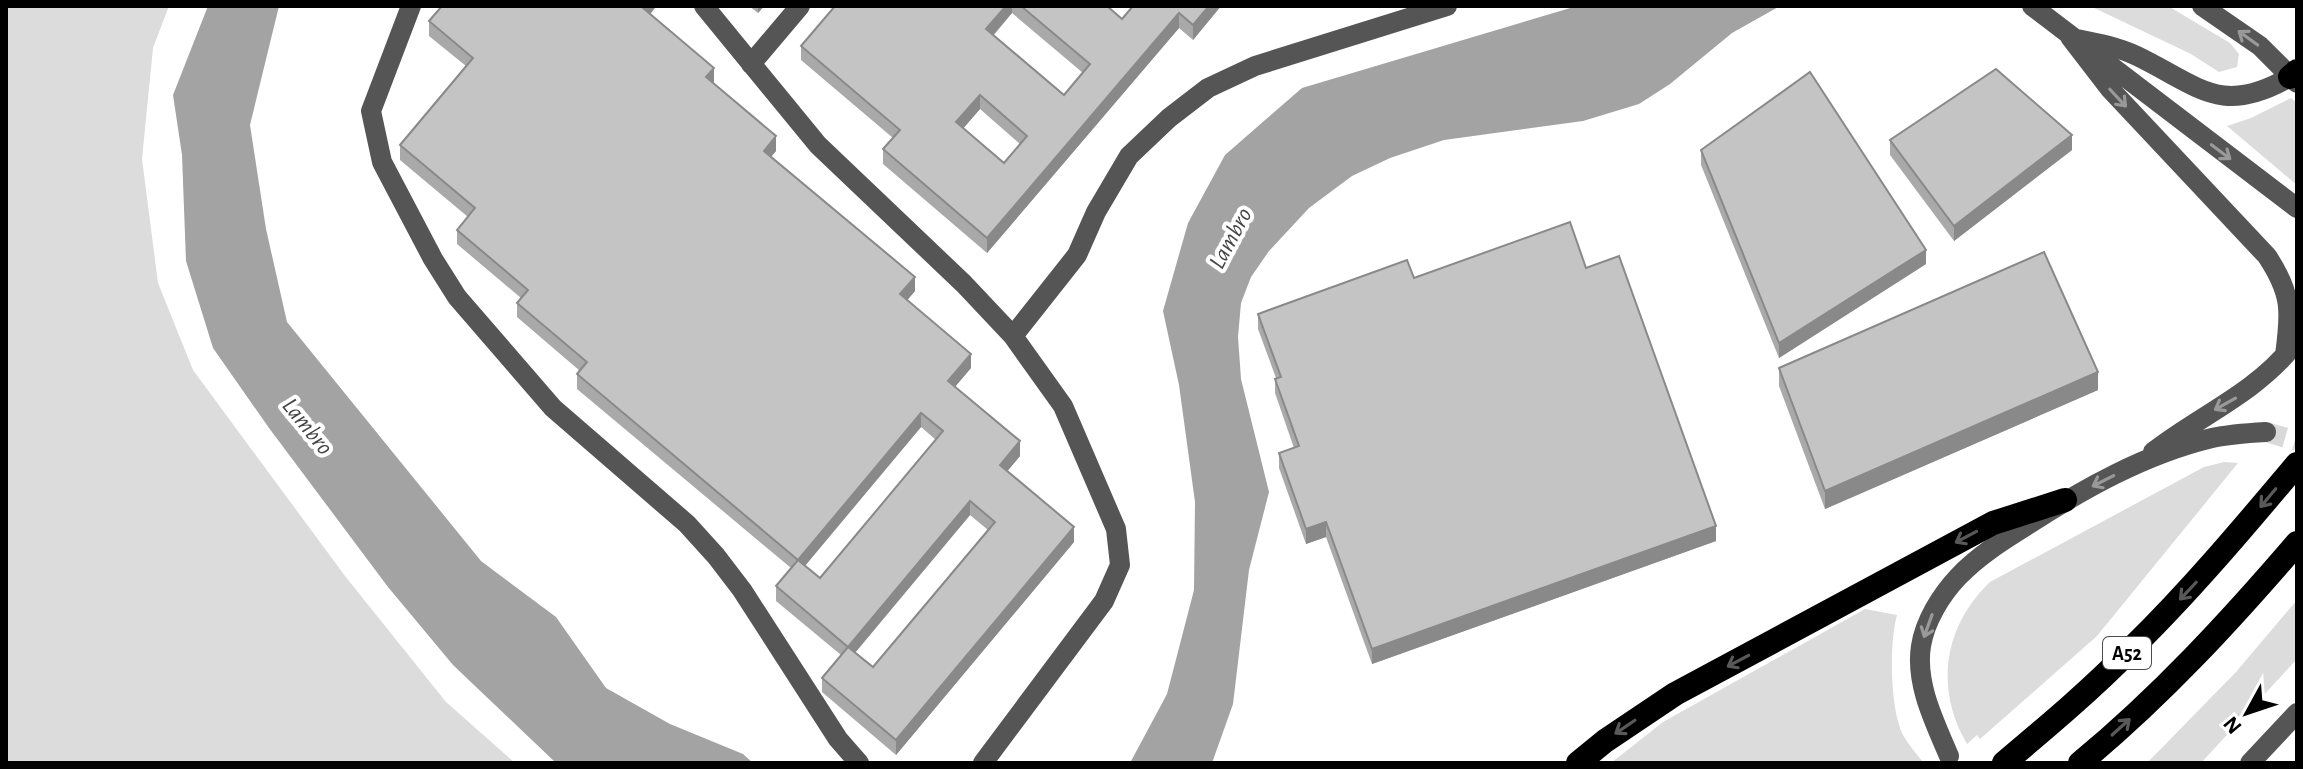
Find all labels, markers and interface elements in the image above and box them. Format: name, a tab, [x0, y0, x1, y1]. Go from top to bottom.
one-way arrow	[2238, 30, 2260, 46]
one-way arrow	[2109, 88, 2128, 108]
one-way arrow	[2210, 143, 2231, 160]
water label: Lambro	[1205, 204, 1257, 273]
water label: Lambro	[277, 394, 337, 460]
one-way arrow	[2214, 396, 2237, 412]
one-way arrow	[2091, 474, 2115, 490]
one-way arrow	[2259, 488, 2277, 508]
one-way arrow	[1955, 530, 1979, 545]
one-way arrow	[2179, 580, 2197, 600]
one-way arrow	[1920, 613, 1934, 638]
road number: A52	[2103, 637, 2151, 669]
one-way arrow	[1726, 653, 1750, 669]
north arrow	[2207, 673, 2287, 753]
text: N	[2219, 712, 2246, 738]
one-way arrow	[1615, 719, 1637, 736]
one-way arrow	[2110, 719, 2130, 737]

